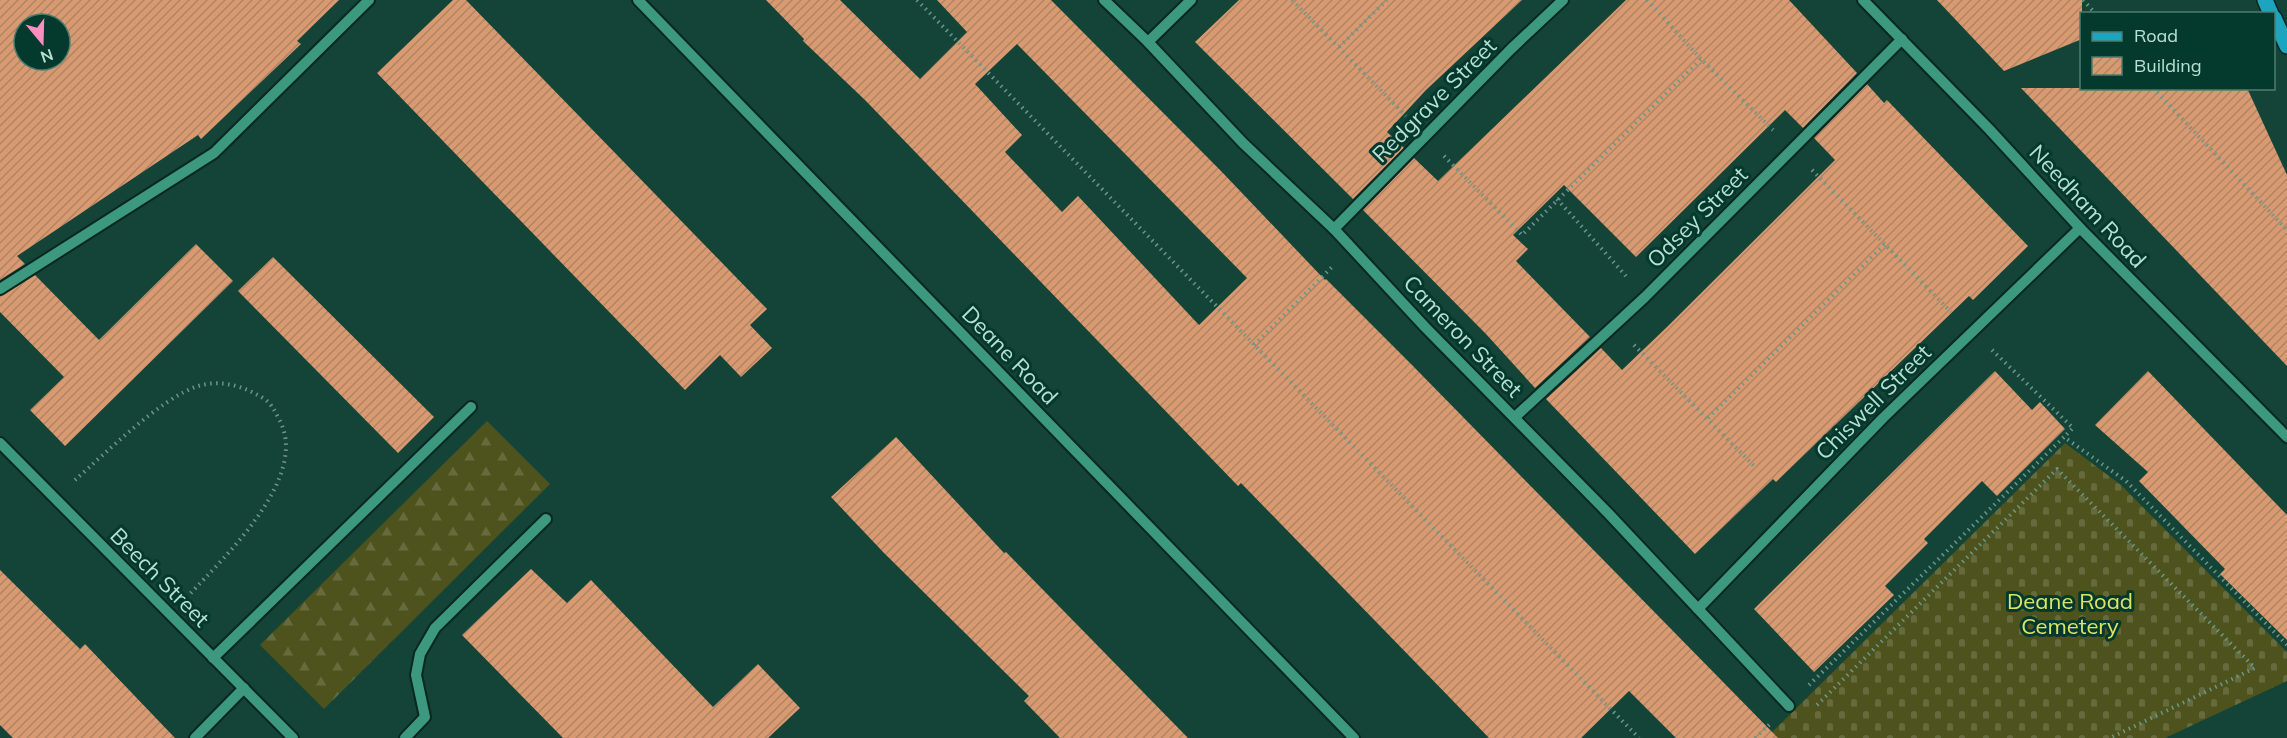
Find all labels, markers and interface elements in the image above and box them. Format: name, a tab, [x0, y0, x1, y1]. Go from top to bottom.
north arrow	[12, 12, 72, 72]
legend	[2080, 12, 2275, 90]
text: Road	[2134, 24, 2178, 47]
street label: Redgrave Street	[1366, 32, 1502, 168]
text: N	[38, 45, 56, 68]
text: Building	[2134, 54, 2202, 77]
street label: Needham Road	[2024, 138, 2152, 274]
street label: Odsey Street	[1641, 161, 1753, 273]
street label: Cameron Street	[1398, 269, 1529, 403]
street label: Deane Road	[956, 300, 1064, 410]
street label: Chiswell Street	[1809, 338, 1937, 466]
street label: Beech Street	[104, 521, 216, 633]
park label: Deane Road Cemetery	[2007, 587, 2133, 640]

